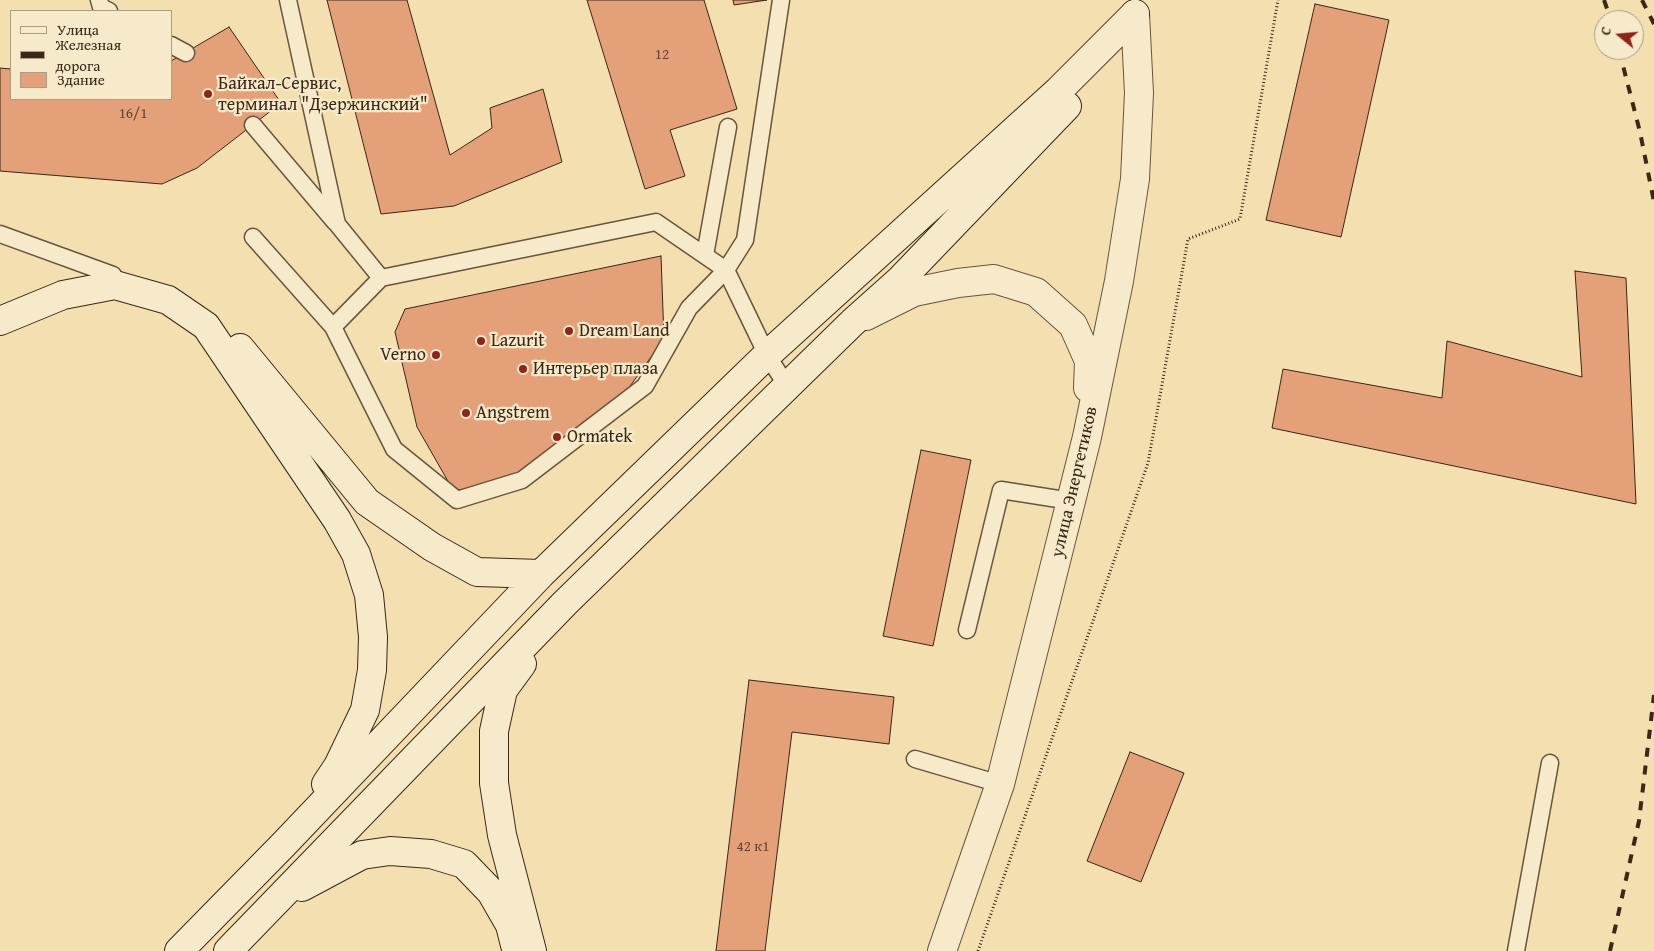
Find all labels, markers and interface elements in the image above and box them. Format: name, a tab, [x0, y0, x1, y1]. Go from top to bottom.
legend	[10, 10, 172, 100]
north arrow	[1594, 10, 1644, 60]
text: Улица	[57, 19, 99, 40]
text: С	[1595, 24, 1616, 38]
text: Железная дорога	[55, 34, 121, 76]
house number: 12	[655, 46, 669, 64]
text: Здание	[57, 69, 105, 90]
place label: Байкал-Сервис, терминал "Дзержинский"	[218, 73, 428, 116]
marker: Байкал-Сервис, терминал "Дзержинский"	[202, 88, 214, 100]
house number: 16/1	[119, 105, 147, 123]
place label: Dream Land	[579, 320, 670, 342]
marker: Dream Land	[563, 325, 575, 337]
place label: Lazurit	[491, 330, 545, 352]
marker: Lazurit	[475, 335, 487, 347]
place label: Verno	[380, 344, 426, 366]
marker: Verno	[430, 349, 442, 361]
place label: Интерьер плаза	[533, 358, 658, 380]
marker: Интерьер плаза	[517, 363, 529, 375]
place label: Angstrem	[476, 402, 550, 424]
street label: улица Энергетиков	[1047, 404, 1103, 560]
marker: Angstrem	[460, 407, 472, 419]
place label: Ormatek	[567, 426, 633, 448]
marker: Ormatek	[551, 431, 563, 443]
house number: 42 к1	[737, 838, 769, 856]

